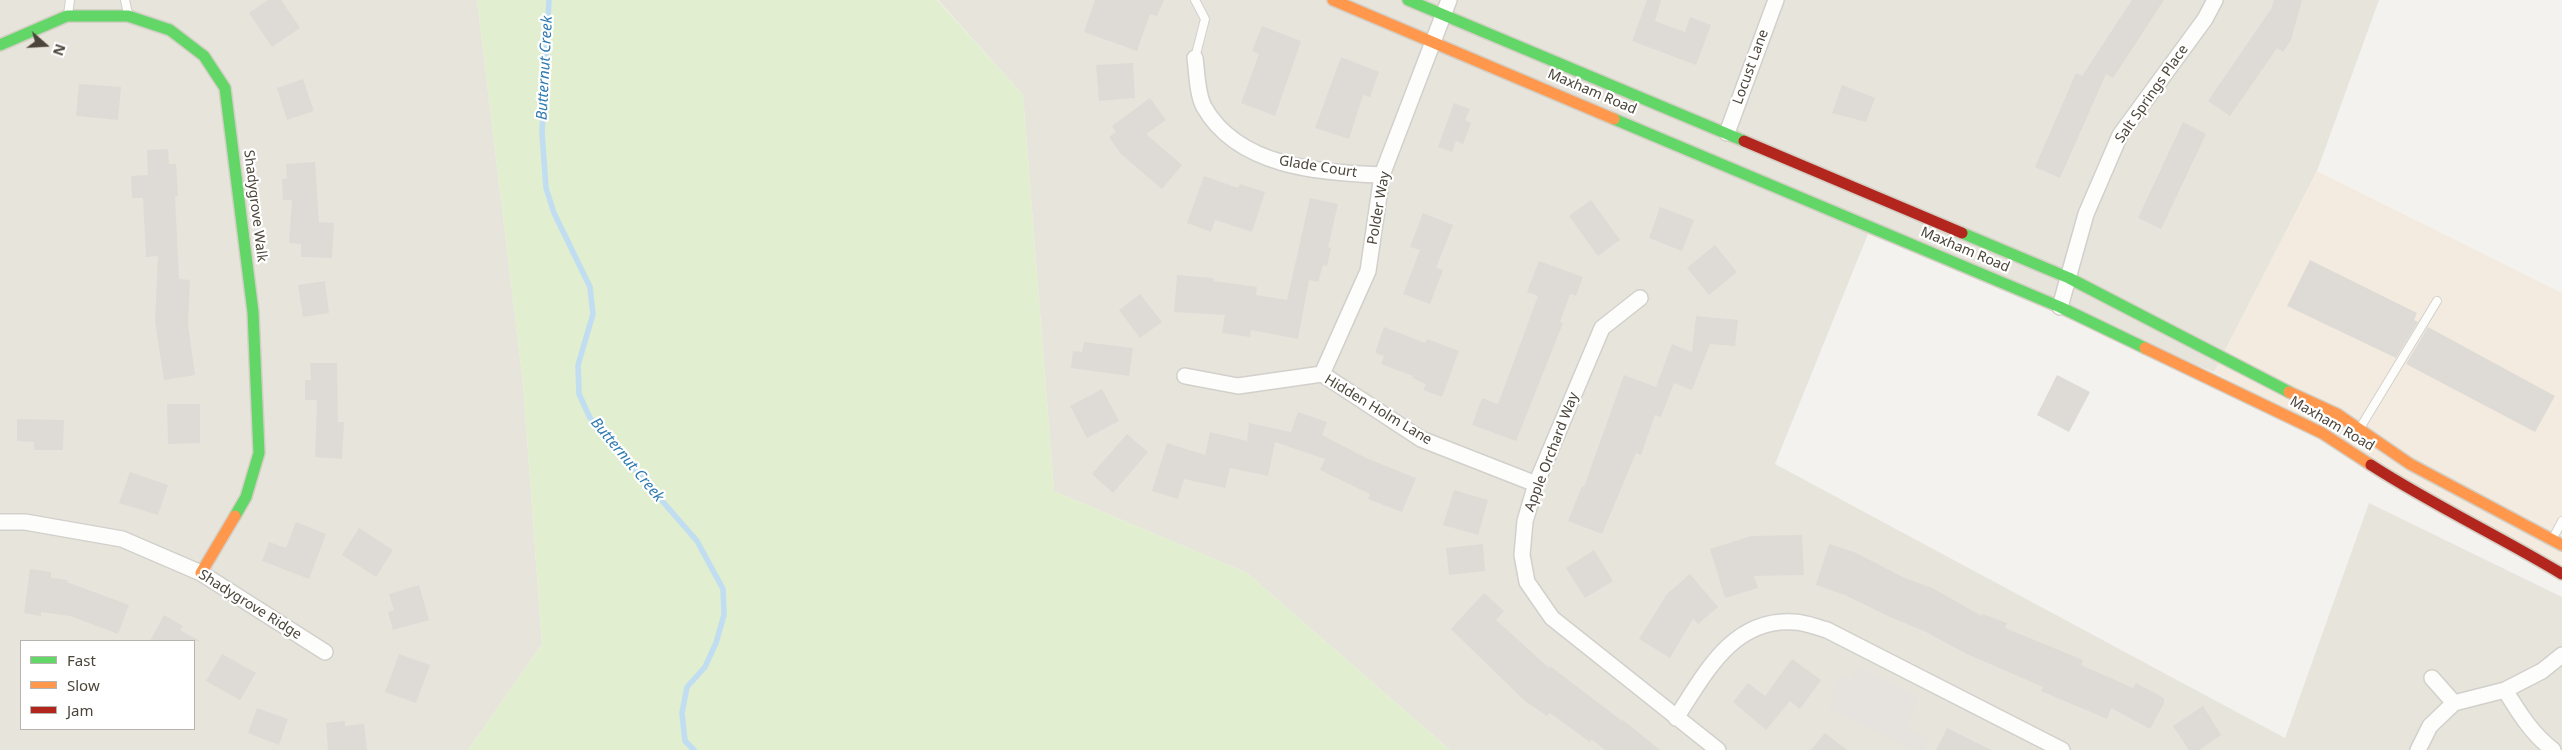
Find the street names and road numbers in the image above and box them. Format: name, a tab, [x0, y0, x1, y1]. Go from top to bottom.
street label: Locust Lane	[1730, 27, 1772, 107]
street label: Salt Springs Place	[2112, 42, 2192, 146]
street label: Maxham Road	[1545, 66, 1639, 118]
street label: Shadygrove Walk	[240, 149, 270, 263]
street label: Glade Court	[1278, 153, 1358, 181]
street label: Polder Way	[1364, 170, 1394, 246]
street label: Maxham Road	[1918, 224, 2012, 276]
street label: Hidden Holm Lane	[1321, 371, 1435, 449]
street label: Apple Orchard Way	[1521, 390, 1583, 514]
street label: Maxham Road	[2287, 393, 2377, 455]
street label: Shadygrove Ridge	[195, 567, 305, 643]

